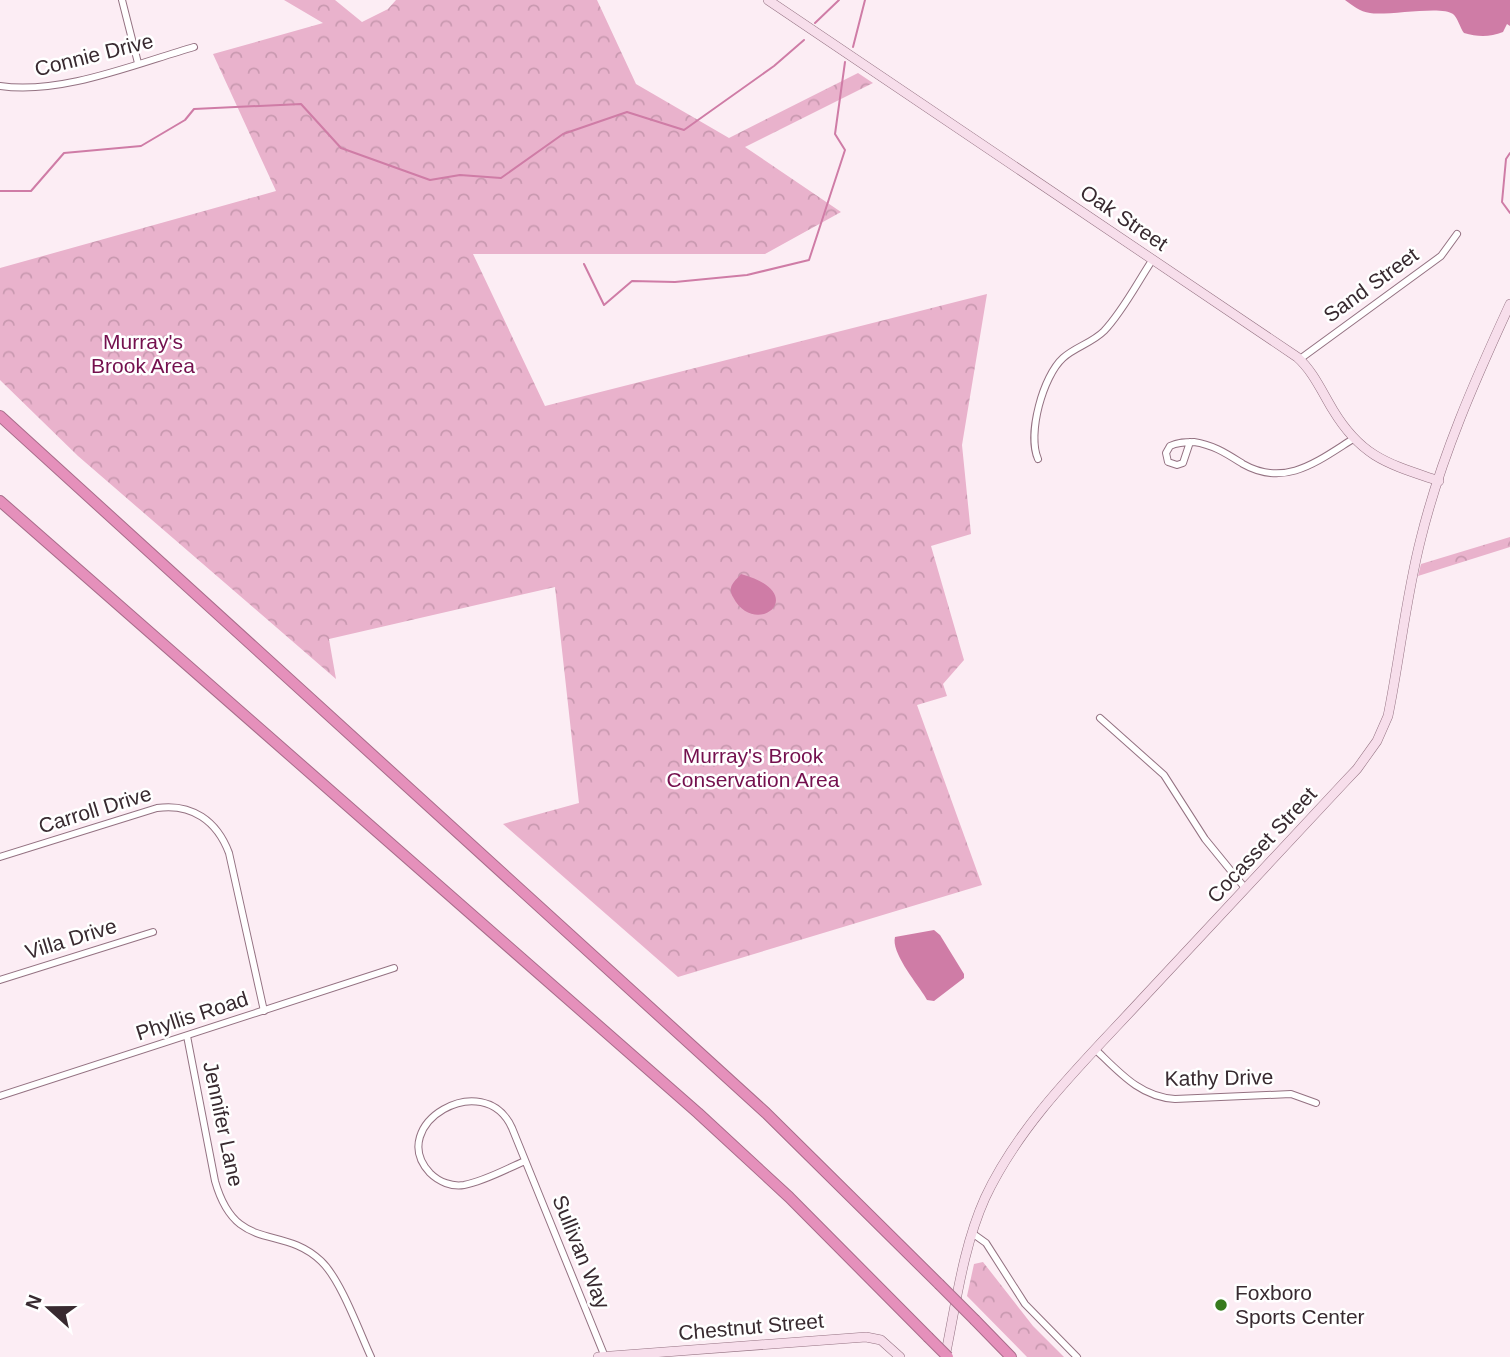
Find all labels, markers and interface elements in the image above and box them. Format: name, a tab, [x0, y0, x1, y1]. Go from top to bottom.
street label: Connie Drive	[32, 29, 156, 80]
street label: Oak Street	[1076, 180, 1172, 255]
street label: Sand Street	[1319, 243, 1422, 326]
park label: Murray's Brook Area	[91, 330, 195, 377]
park label: Murray's Brook Conservation Area	[667, 744, 840, 791]
street label: Carroll Drive	[36, 781, 154, 838]
street label: Cocasset Street	[1202, 782, 1321, 907]
street label: Villa Drive	[22, 914, 119, 963]
street label: Phyllis Road	[133, 987, 251, 1044]
street label: Jennifer Lane	[199, 1059, 248, 1189]
street label: Kathy Drive	[1165, 1065, 1273, 1090]
street label: Sullivan Way	[548, 1192, 615, 1312]
north arrow	[14, 1273, 84, 1343]
place label: Foxboro Sports Center	[1235, 1281, 1365, 1328]
text: N	[21, 1292, 46, 1312]
marker: Foxboro Sports Center	[1213, 1297, 1229, 1313]
street label: Chestnut Street	[677, 1309, 825, 1344]

